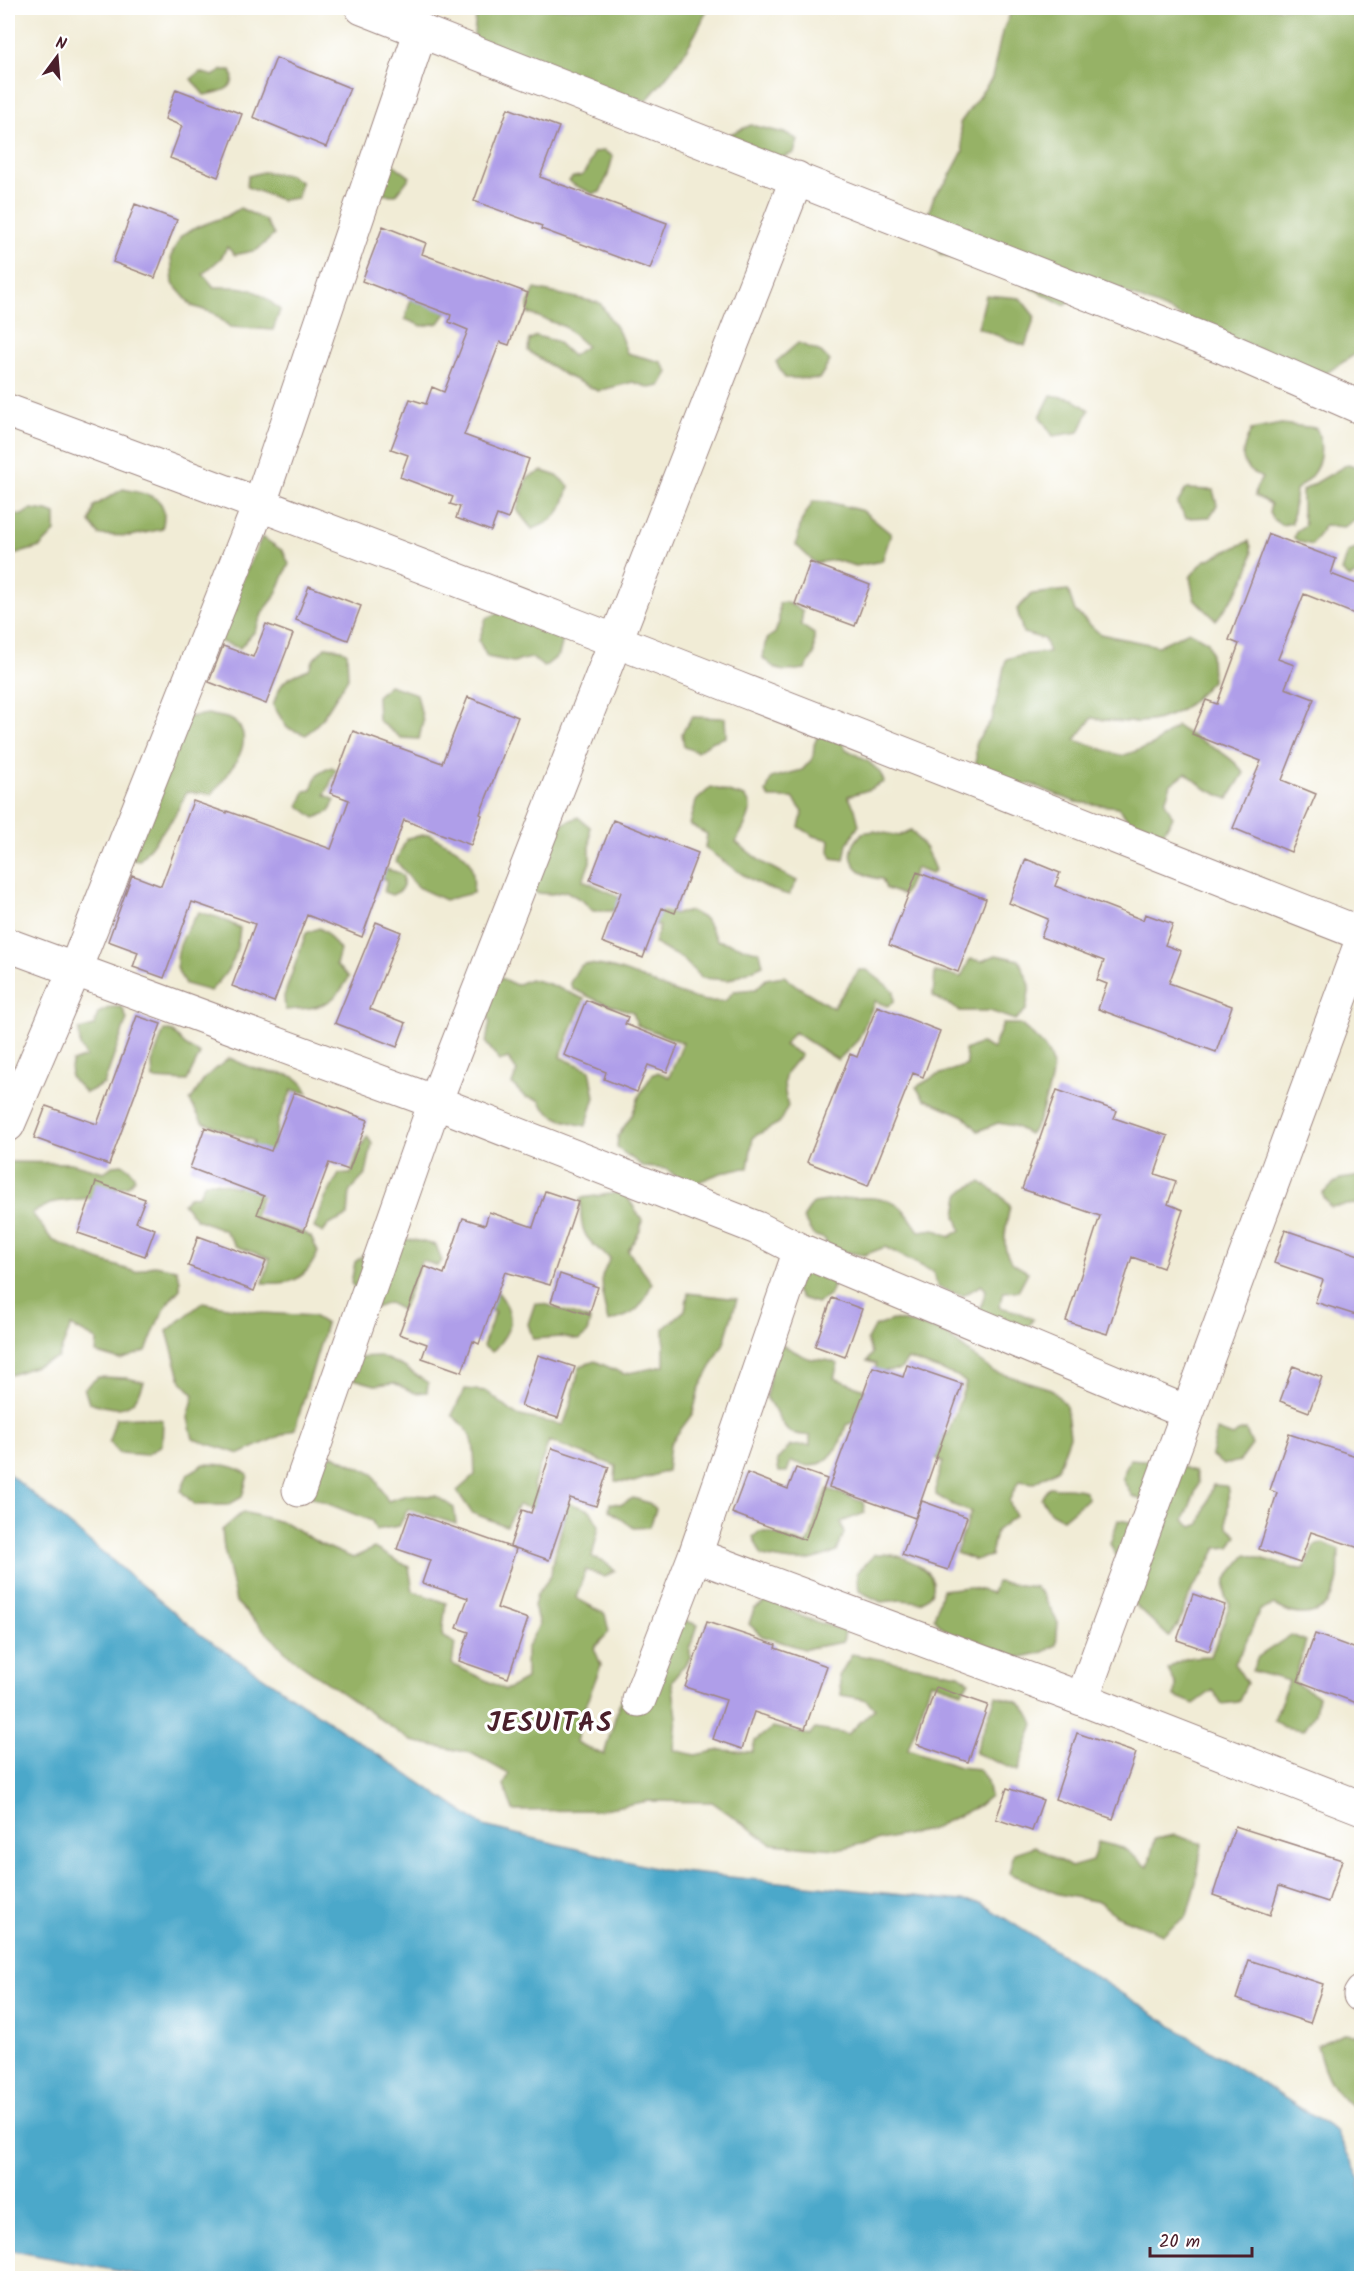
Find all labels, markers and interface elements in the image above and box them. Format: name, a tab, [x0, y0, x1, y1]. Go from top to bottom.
north arrow	[27, 27, 87, 87]
text: N	[52, 31, 69, 57]
district label: JESUITAS	[487, 1702, 613, 1745]
scale bar	[1150, 2220, 1252, 2258]
text: 20 m	[1159, 2228, 1200, 2257]

